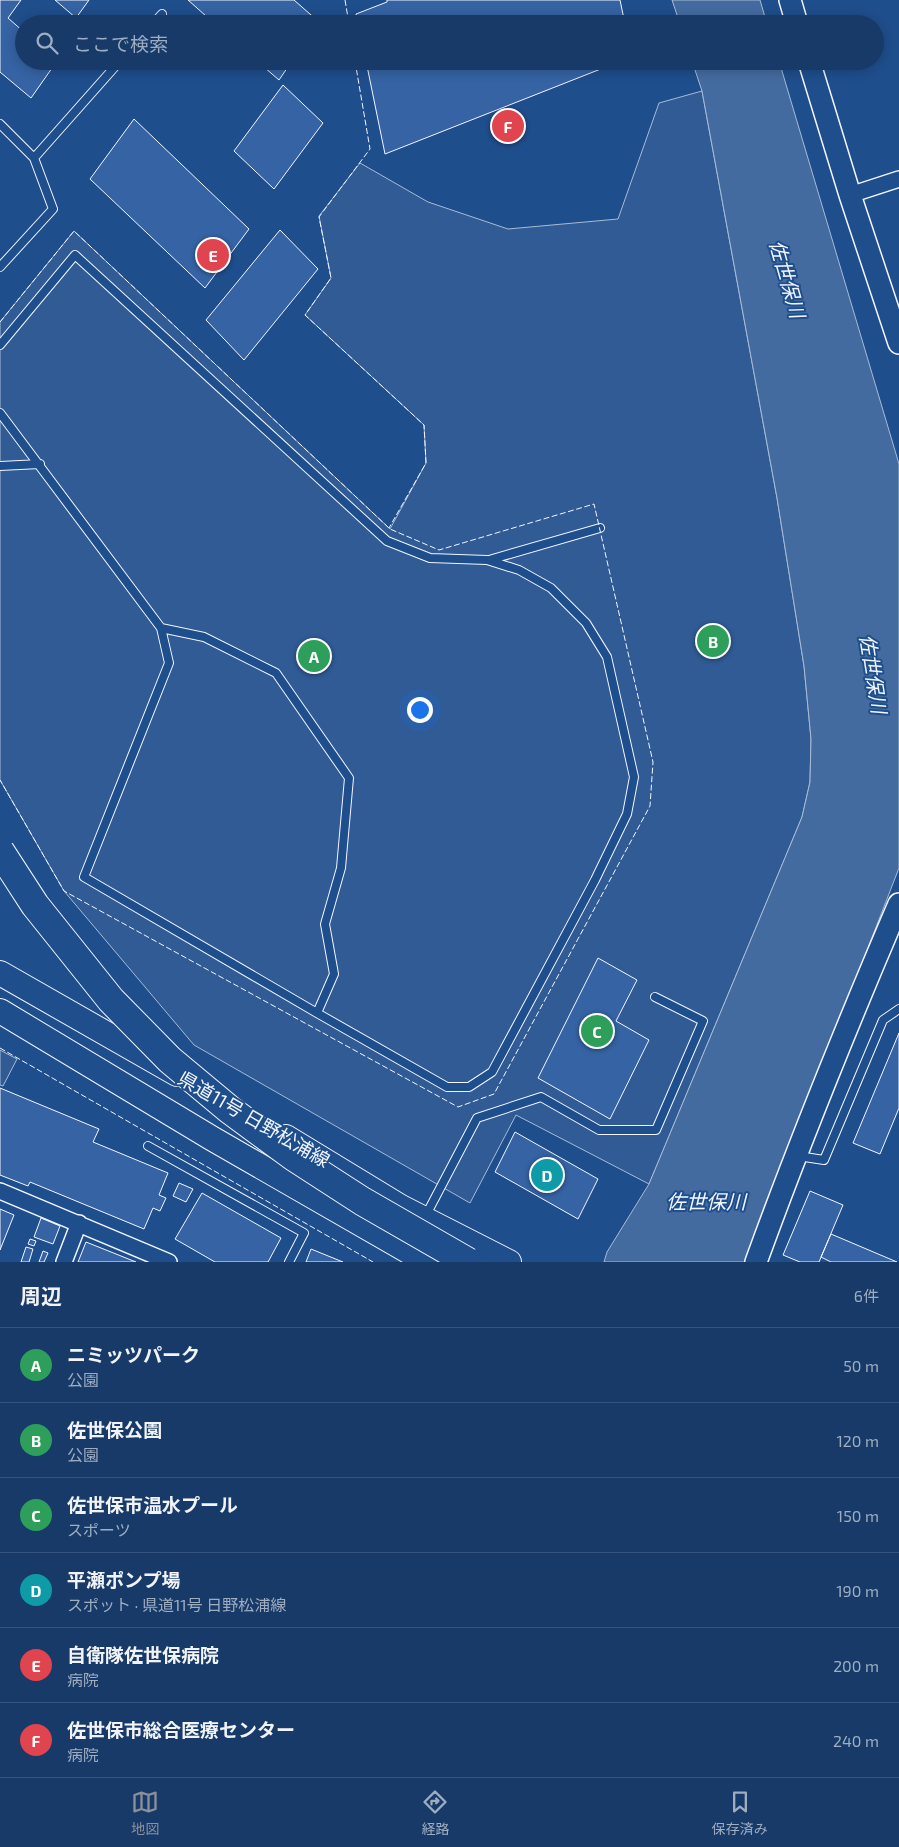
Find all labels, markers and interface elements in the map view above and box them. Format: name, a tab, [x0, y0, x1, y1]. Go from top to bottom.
search box	[15, 15, 884, 70]
icon: search	[33, 29, 61, 57]
text: ここで検索	[73, 32, 168, 55]
pin: F	[492, 107, 524, 145]
pin: E	[197, 236, 229, 274]
water label: 佐世保川	[765, 237, 811, 322]
pin: B	[697, 622, 729, 660]
water label: 佐世保川	[856, 632, 892, 717]
pin: A	[298, 637, 330, 675]
your location	[407, 697, 433, 723]
pin: C	[581, 1012, 613, 1050]
street label: 県道11号 日野松浦線	[174, 1066, 334, 1171]
pin: D	[531, 1156, 563, 1194]
water label: 佐世保川	[666, 1189, 748, 1213]
text: 周辺	[20, 1283, 62, 1308]
text: 6件	[854, 1286, 879, 1305]
text: ニミッツパーク	[67, 1343, 200, 1366]
text: A	[31, 1356, 41, 1375]
text: 50 m	[843, 1356, 879, 1375]
text: 公園	[67, 1370, 99, 1389]
text: 佐世保公園	[67, 1418, 162, 1441]
text: B	[31, 1431, 41, 1450]
text: 120 m	[836, 1431, 879, 1450]
text: 公園	[67, 1445, 99, 1464]
text: 佐世保市温水プール	[67, 1493, 238, 1516]
text: C	[31, 1506, 41, 1525]
text: 150 m	[837, 1506, 879, 1525]
text: スポーツ	[67, 1520, 131, 1539]
text: 平瀬ポンプ場	[67, 1568, 180, 1591]
text: D	[31, 1581, 41, 1600]
text: 190 m	[836, 1581, 879, 1600]
text: スポット · 県道11号 日野松浦線	[67, 1595, 286, 1614]
text: 自衛隊佐世保病院	[67, 1643, 219, 1666]
text: E	[31, 1656, 41, 1675]
text: 200 m	[833, 1656, 879, 1675]
text: 病院	[67, 1670, 99, 1689]
text: 佐世保市総合医療センター	[67, 1718, 295, 1741]
text: F	[32, 1731, 40, 1750]
text: 240 m	[833, 1731, 879, 1750]
text: 病院	[67, 1745, 99, 1764]
tab: 地図	[131, 1788, 159, 1838]
tab: 経路	[421, 1788, 449, 1838]
tab: 保存済み	[712, 1788, 768, 1838]

